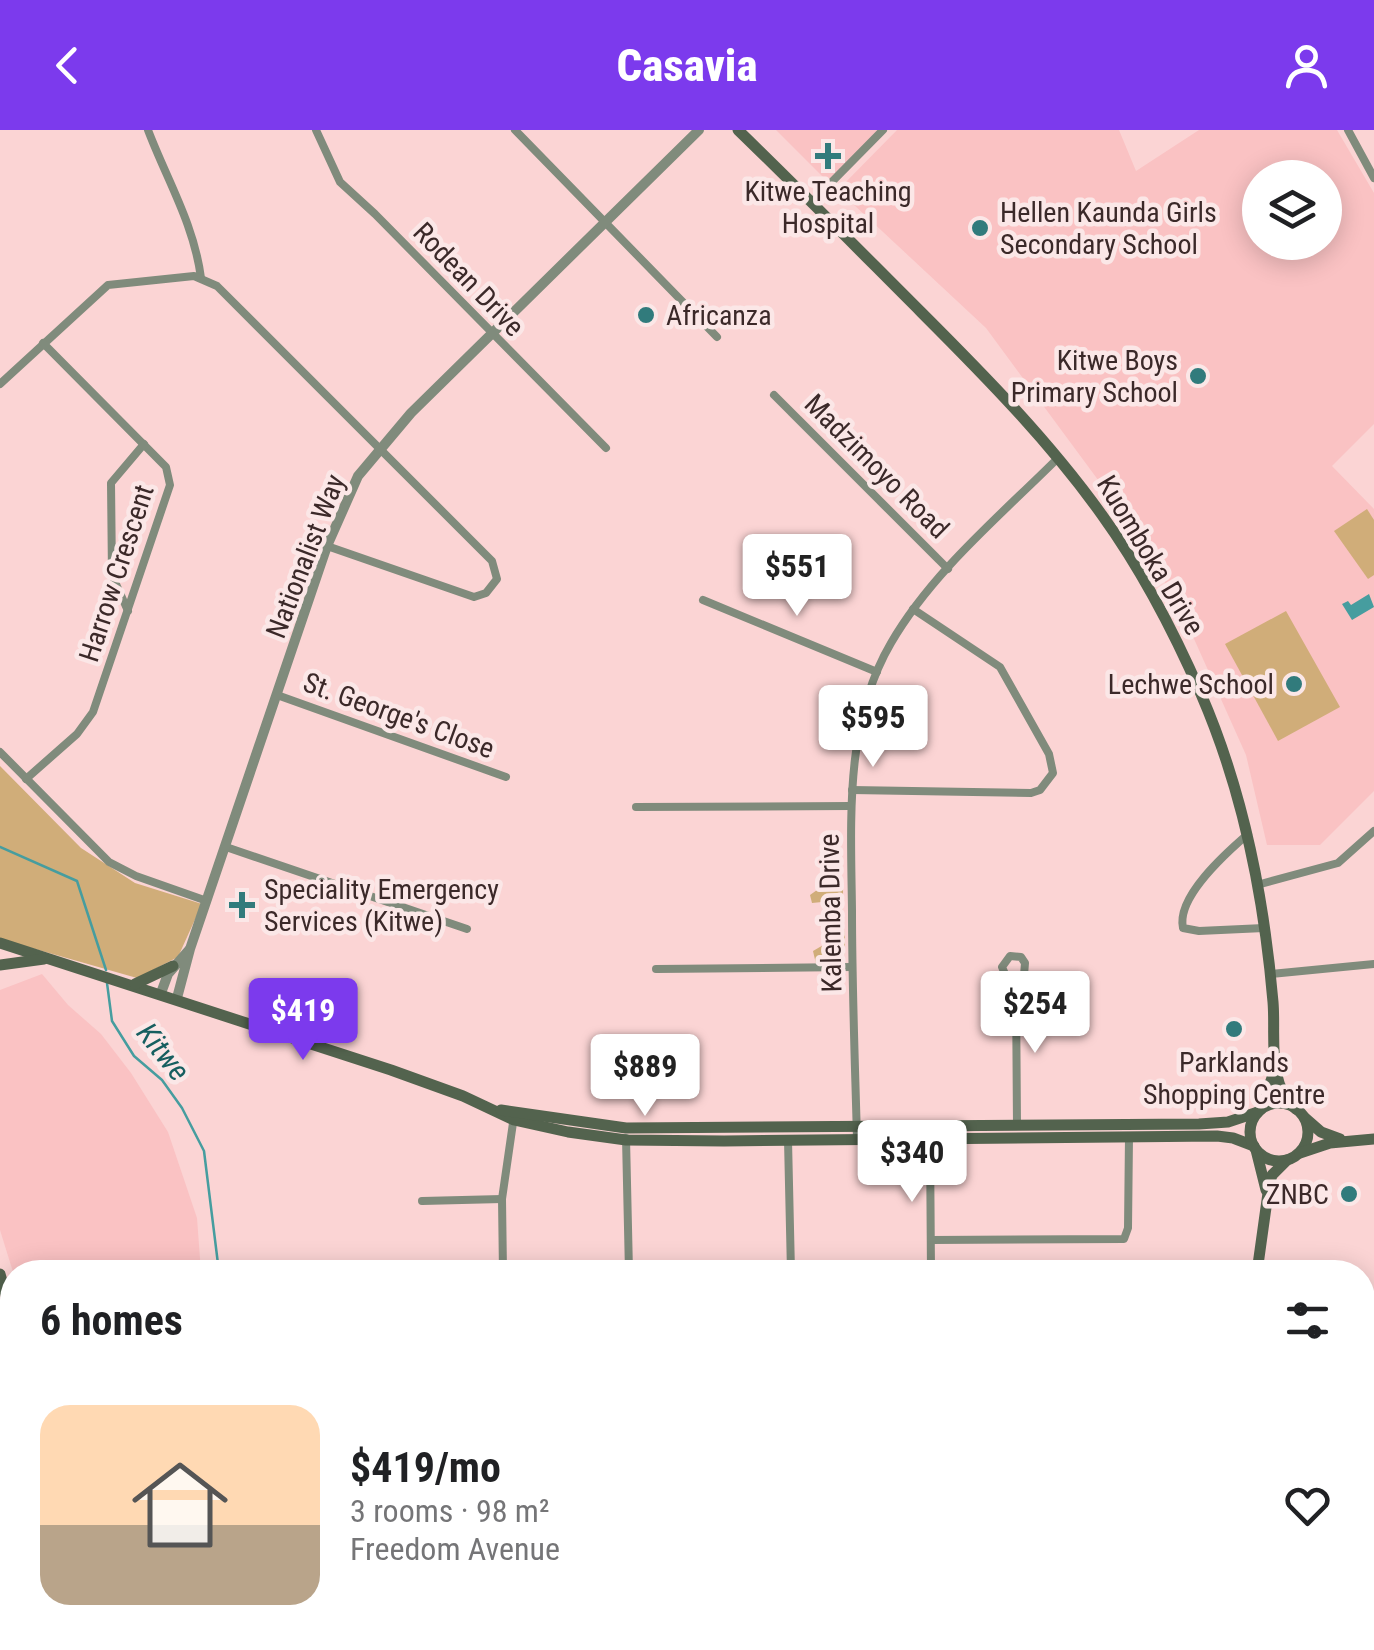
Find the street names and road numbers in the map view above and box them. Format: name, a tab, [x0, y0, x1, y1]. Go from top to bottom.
street label: Rodean Drive	[406, 216, 531, 343]
street label: Madzimoyo Road	[798, 387, 956, 545]
street label: Nationalist Way	[259, 469, 352, 643]
street label: Kuomboka Drive	[1090, 470, 1211, 641]
street label: Harrow Crescent	[72, 480, 161, 666]
street label: St. George's Close	[299, 666, 499, 765]
street label: Kalemba Drive	[813, 833, 848, 993]

